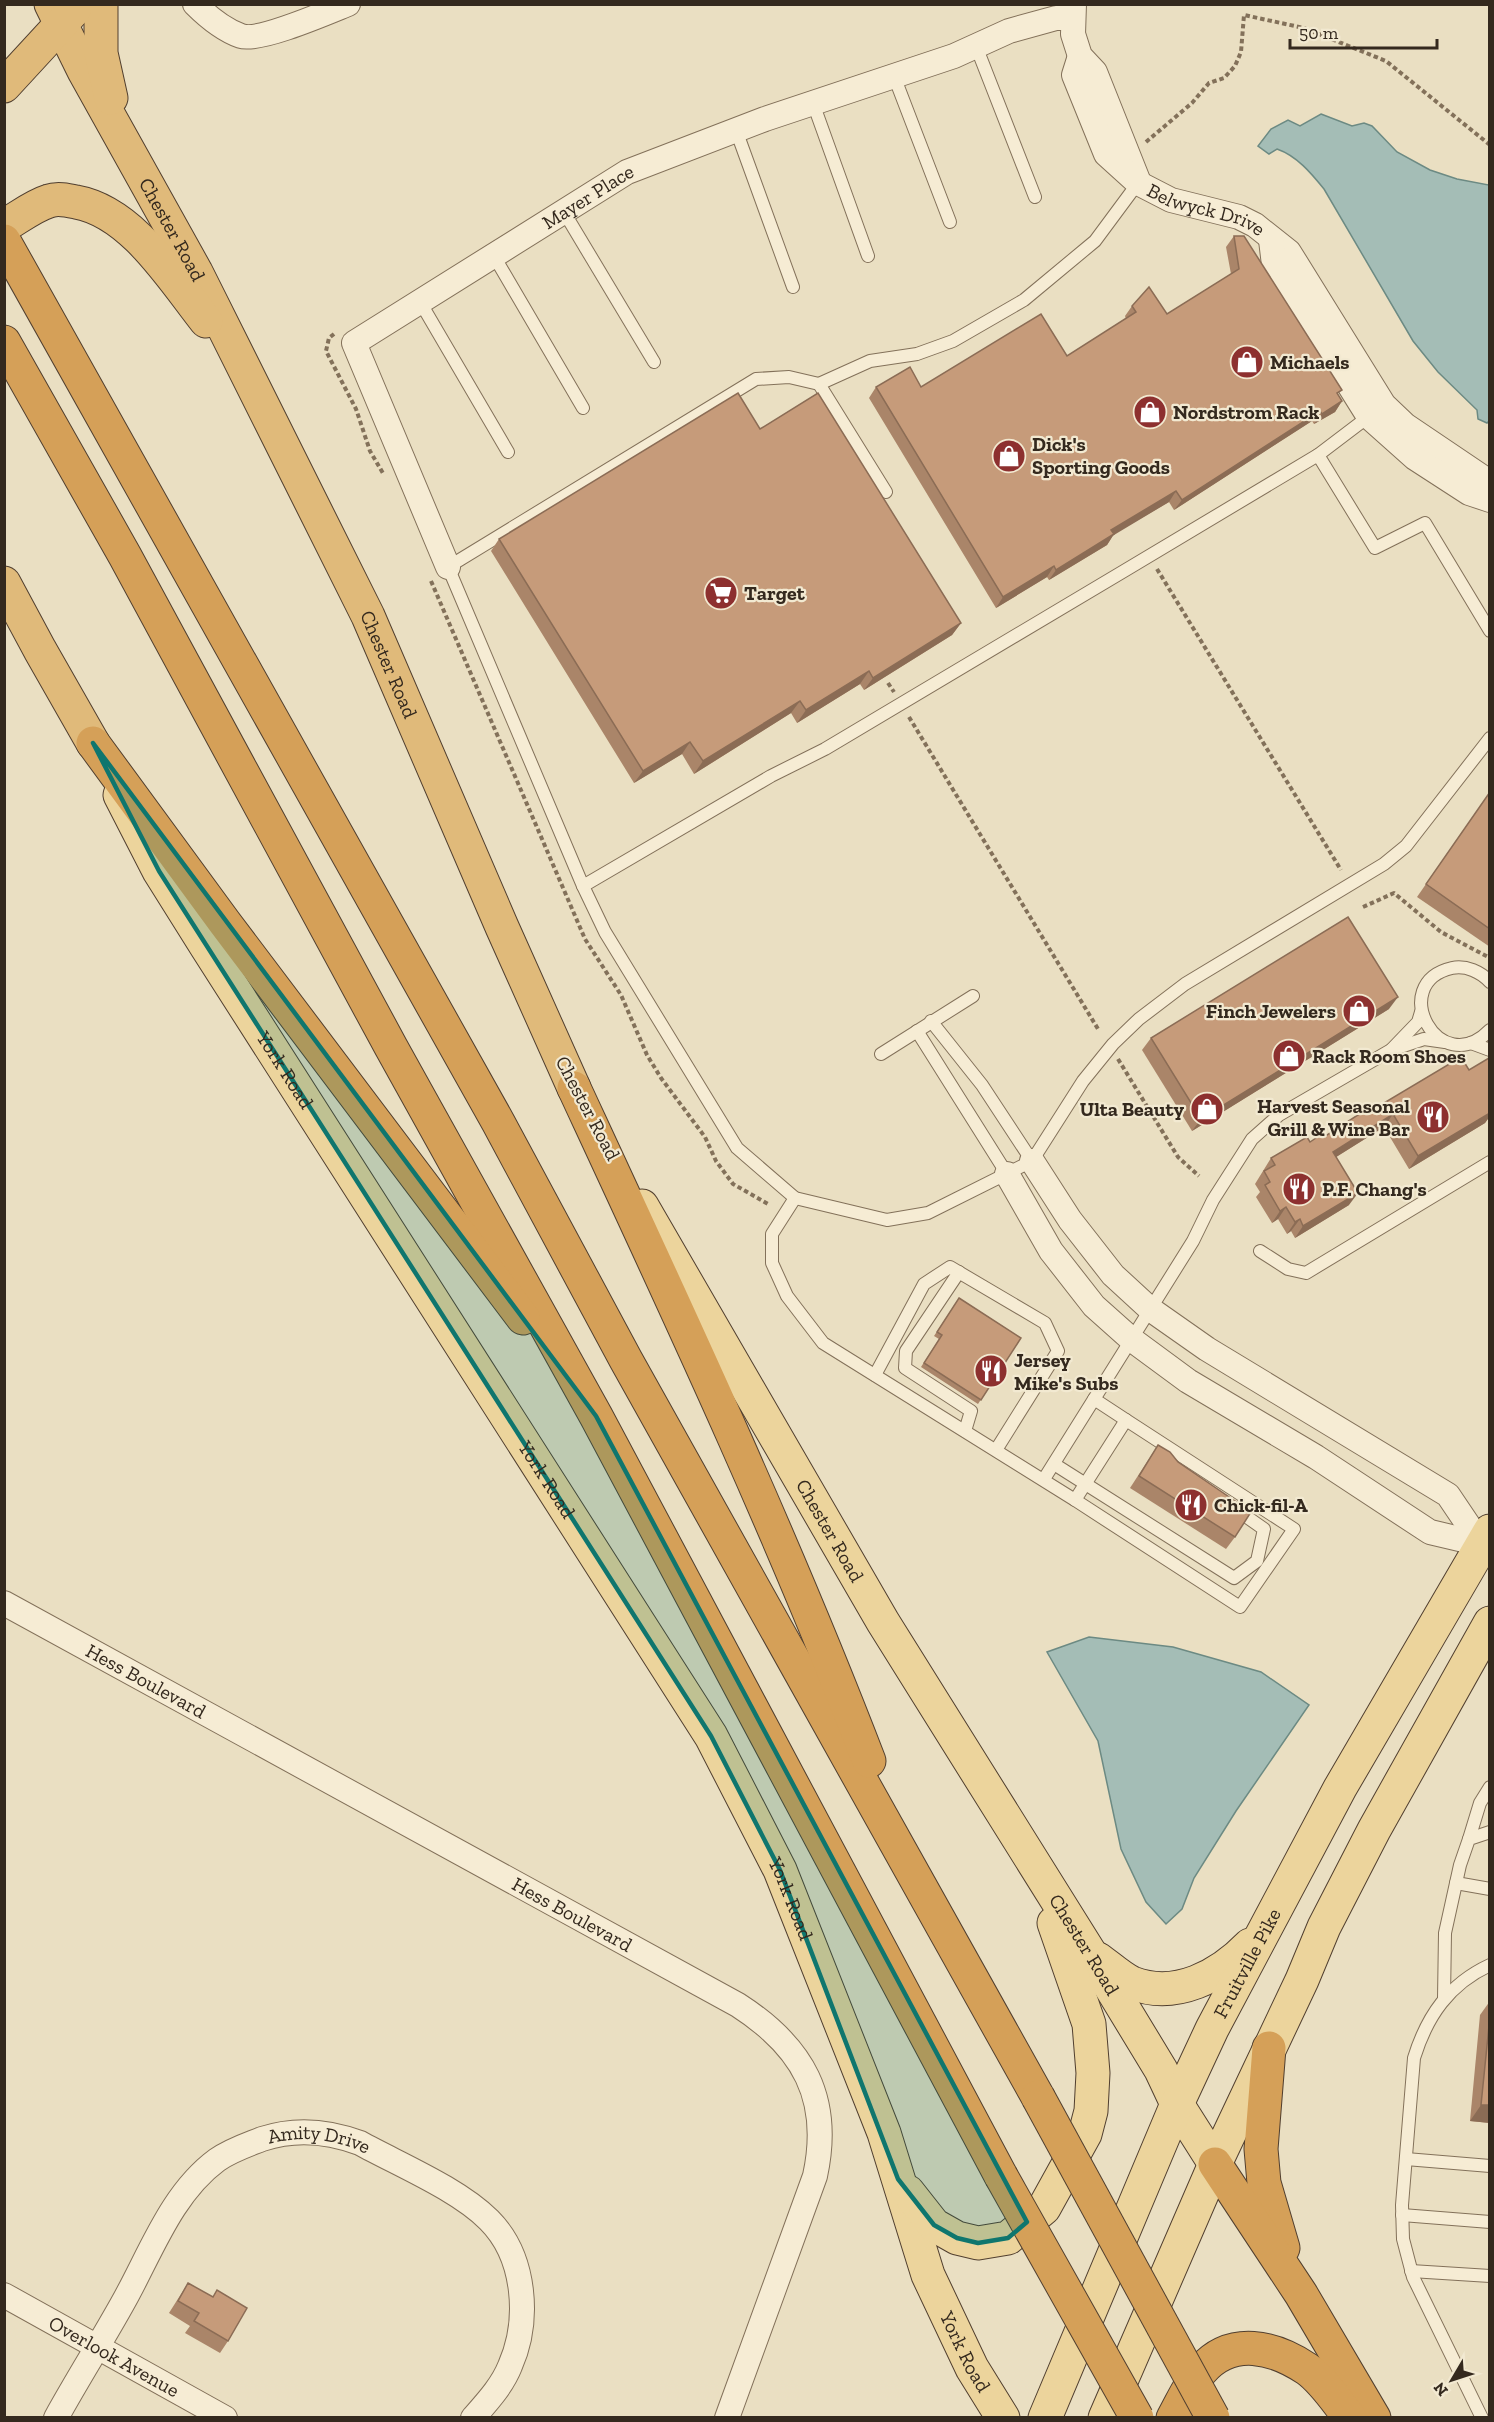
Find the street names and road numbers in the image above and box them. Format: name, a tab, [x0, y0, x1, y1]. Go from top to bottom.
street label: Mayer Place	[538, 159, 637, 234]
street label: Chester Road	[134, 173, 211, 285]
street label: Belwyck Drive	[1143, 178, 1270, 241]
street label: Chester Road	[355, 607, 423, 722]
street label: York Road	[251, 1026, 319, 1113]
street label: Chester Road	[550, 1052, 626, 1164]
street label: York Road	[513, 1435, 581, 1523]
street label: Chester Road	[791, 1475, 869, 1586]
street label: Hess Boulevard	[82, 1638, 210, 1723]
street label: York Road	[763, 1852, 819, 1944]
street label: Hess Boulevard	[508, 1872, 637, 1957]
street label: Chester Road	[1044, 1889, 1125, 2000]
street label: Fruitville Pike	[1208, 1904, 1286, 2022]
street label: Amity Drive	[265, 2120, 375, 2159]
street label: York Road	[935, 2307, 996, 2396]
street label: Overlook Avenue	[45, 2310, 184, 2402]

